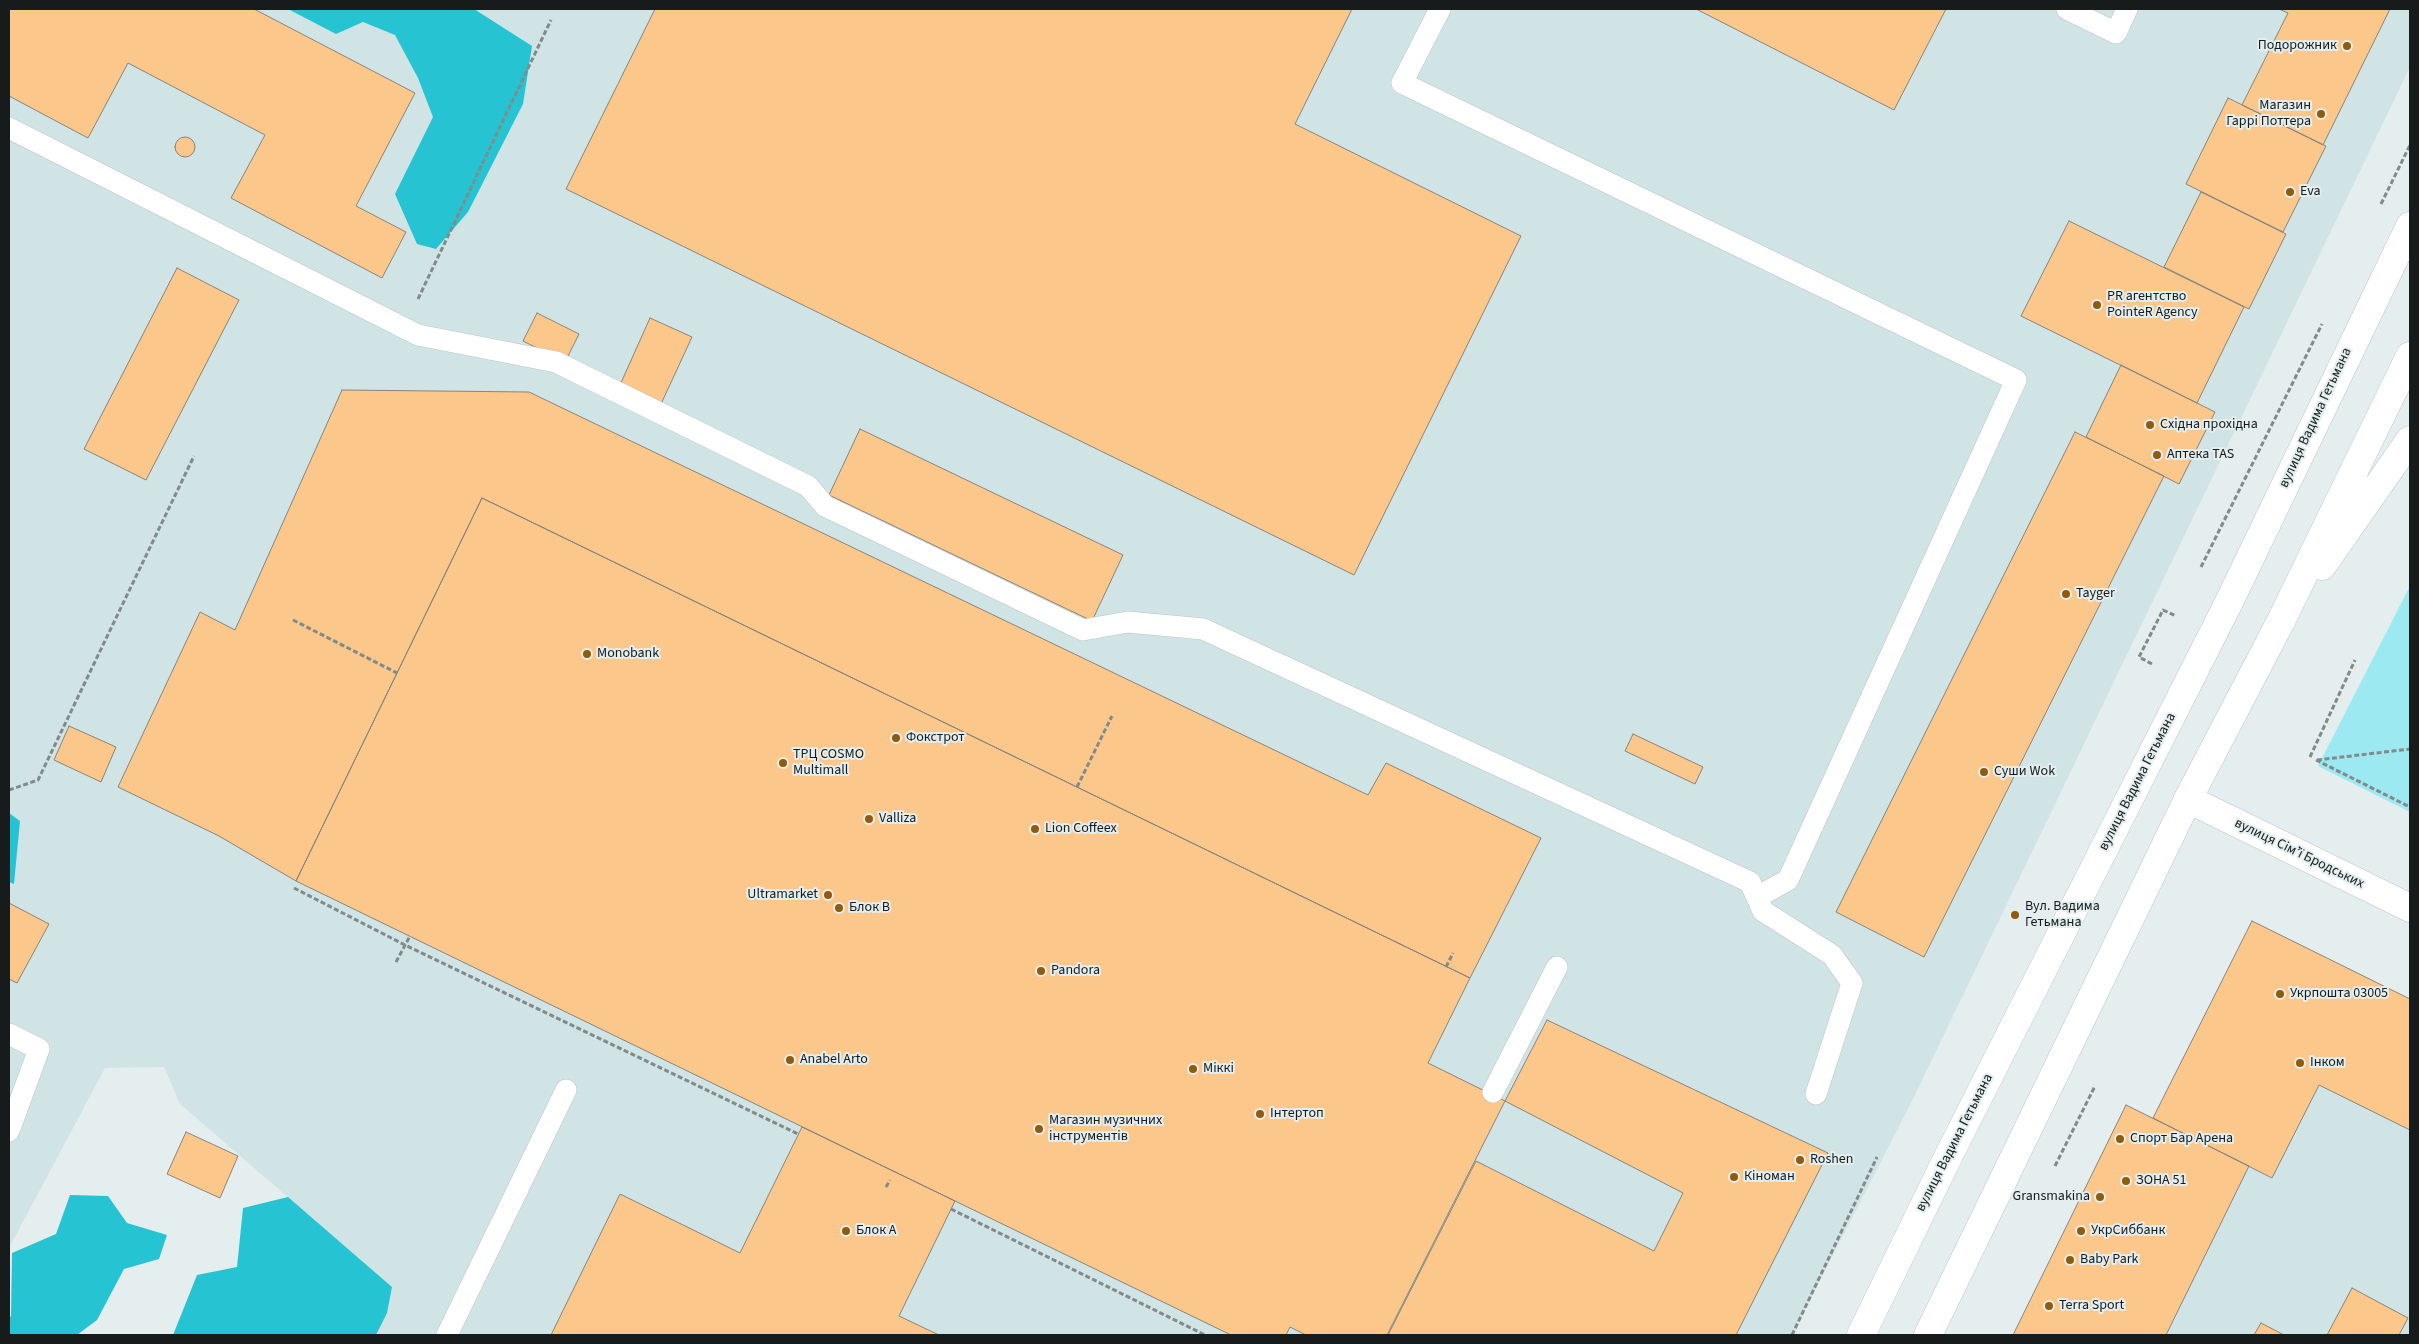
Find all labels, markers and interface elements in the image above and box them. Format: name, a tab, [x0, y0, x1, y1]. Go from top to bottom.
place label: Подорожник	[2258, 38, 2337, 54]
marker: Подорожник	[2341, 40, 2353, 52]
place label: Магазин Гаррі Поттера	[2226, 98, 2311, 130]
marker: Магазин Гаррі Поттера	[2315, 108, 2327, 120]
place label: Eva	[2300, 184, 2321, 200]
marker: Eva	[2284, 186, 2296, 198]
place label: PR агентство PointeR Agency	[2107, 289, 2198, 322]
marker: PR агентство PointeR Agency	[2091, 299, 2103, 311]
street label: вулиця Вадима Гетьмана	[2276, 345, 2356, 491]
place label: Східна прохідна	[2160, 417, 2258, 433]
marker: Східна прохідна	[2144, 419, 2156, 431]
place label: Аптека TAS	[2167, 447, 2234, 463]
marker: Аптека TAS	[2151, 449, 2163, 461]
place label: Tayger	[2076, 586, 2115, 602]
marker: Tayger	[2060, 588, 2072, 600]
place label: Monobank	[597, 646, 659, 662]
marker: Monobank	[581, 648, 593, 660]
street label: вулиця Вадима Гетьмана	[2096, 710, 2180, 854]
place label: Фокстрот	[906, 730, 965, 746]
marker: Фокстрот	[890, 732, 902, 744]
place label: ТРЦ COSMO Multimall	[793, 747, 864, 780]
marker: ТРЦ COSMO Multimall	[777, 757, 789, 769]
place label: Суши Wok	[1994, 764, 2055, 780]
marker: Суши Wok	[1978, 766, 1990, 778]
place label: Valliza	[879, 811, 916, 827]
marker: Valliza	[863, 813, 875, 825]
street label: вулиця Сімʼї Бродських	[2231, 815, 2367, 893]
place label: Lion Coffeex	[1045, 821, 1117, 837]
marker: Lion Coffeex	[1029, 823, 1041, 835]
place label: Ultramarket	[747, 887, 818, 903]
marker: Ultramarket	[822, 889, 834, 901]
place label: Вул. Вадима Гетьмана	[2025, 899, 2100, 932]
place label: Блок B	[849, 900, 890, 916]
marker: Блок B	[833, 902, 845, 914]
marker: Вул. Вадима Гетьмана	[2009, 909, 2021, 921]
place label: Pandora	[1051, 963, 1100, 979]
marker: Pandora	[1035, 965, 1047, 977]
place label: Укрпошта 03005	[2290, 986, 2388, 1002]
marker: Укрпошта 03005	[2274, 988, 2286, 1000]
place label: Anabel Arto	[800, 1052, 868, 1068]
marker: Anabel Arto	[784, 1054, 796, 1066]
place label: Інком	[2310, 1055, 2345, 1071]
marker: Інком	[2294, 1057, 2306, 1069]
place label: Міккі	[1203, 1061, 1234, 1077]
marker: Міккі	[1187, 1063, 1199, 1075]
street label: вулиця Вадима Гетьмана	[1913, 1071, 1997, 1215]
place label: Інтертоп	[1270, 1106, 1324, 1122]
marker: Інтертоп	[1254, 1108, 1266, 1120]
place label: Магазин музичних інструментів	[1049, 1113, 1162, 1146]
marker: Магазин музичних інструментів	[1033, 1123, 1045, 1135]
place label: Спорт Бар Арена	[2130, 1131, 2233, 1147]
marker: Спорт Бар Арена	[2114, 1133, 2126, 1145]
place label: Roshen	[1810, 1152, 1853, 1168]
marker: Roshen	[1794, 1154, 1806, 1166]
place label: Кіноман	[1744, 1169, 1795, 1185]
marker: Кіноман	[1728, 1171, 1740, 1183]
place label: ЗОНА 51	[2136, 1173, 2186, 1189]
marker: ЗОНА 51	[2120, 1175, 2132, 1187]
place label: Gransmakina	[2013, 1189, 2090, 1205]
marker: Gransmakina	[2094, 1191, 2106, 1203]
place label: Блок A	[856, 1223, 896, 1239]
place label: УкрСиббанк	[2091, 1223, 2165, 1239]
marker: Блок A	[840, 1225, 852, 1237]
marker: УкрСиббанк	[2075, 1225, 2087, 1237]
place label: Baby Park	[2080, 1252, 2138, 1268]
marker: Baby Park	[2064, 1254, 2076, 1266]
place label: Terra Sport	[2059, 1298, 2124, 1314]
marker: Terra Sport	[2043, 1300, 2055, 1312]

